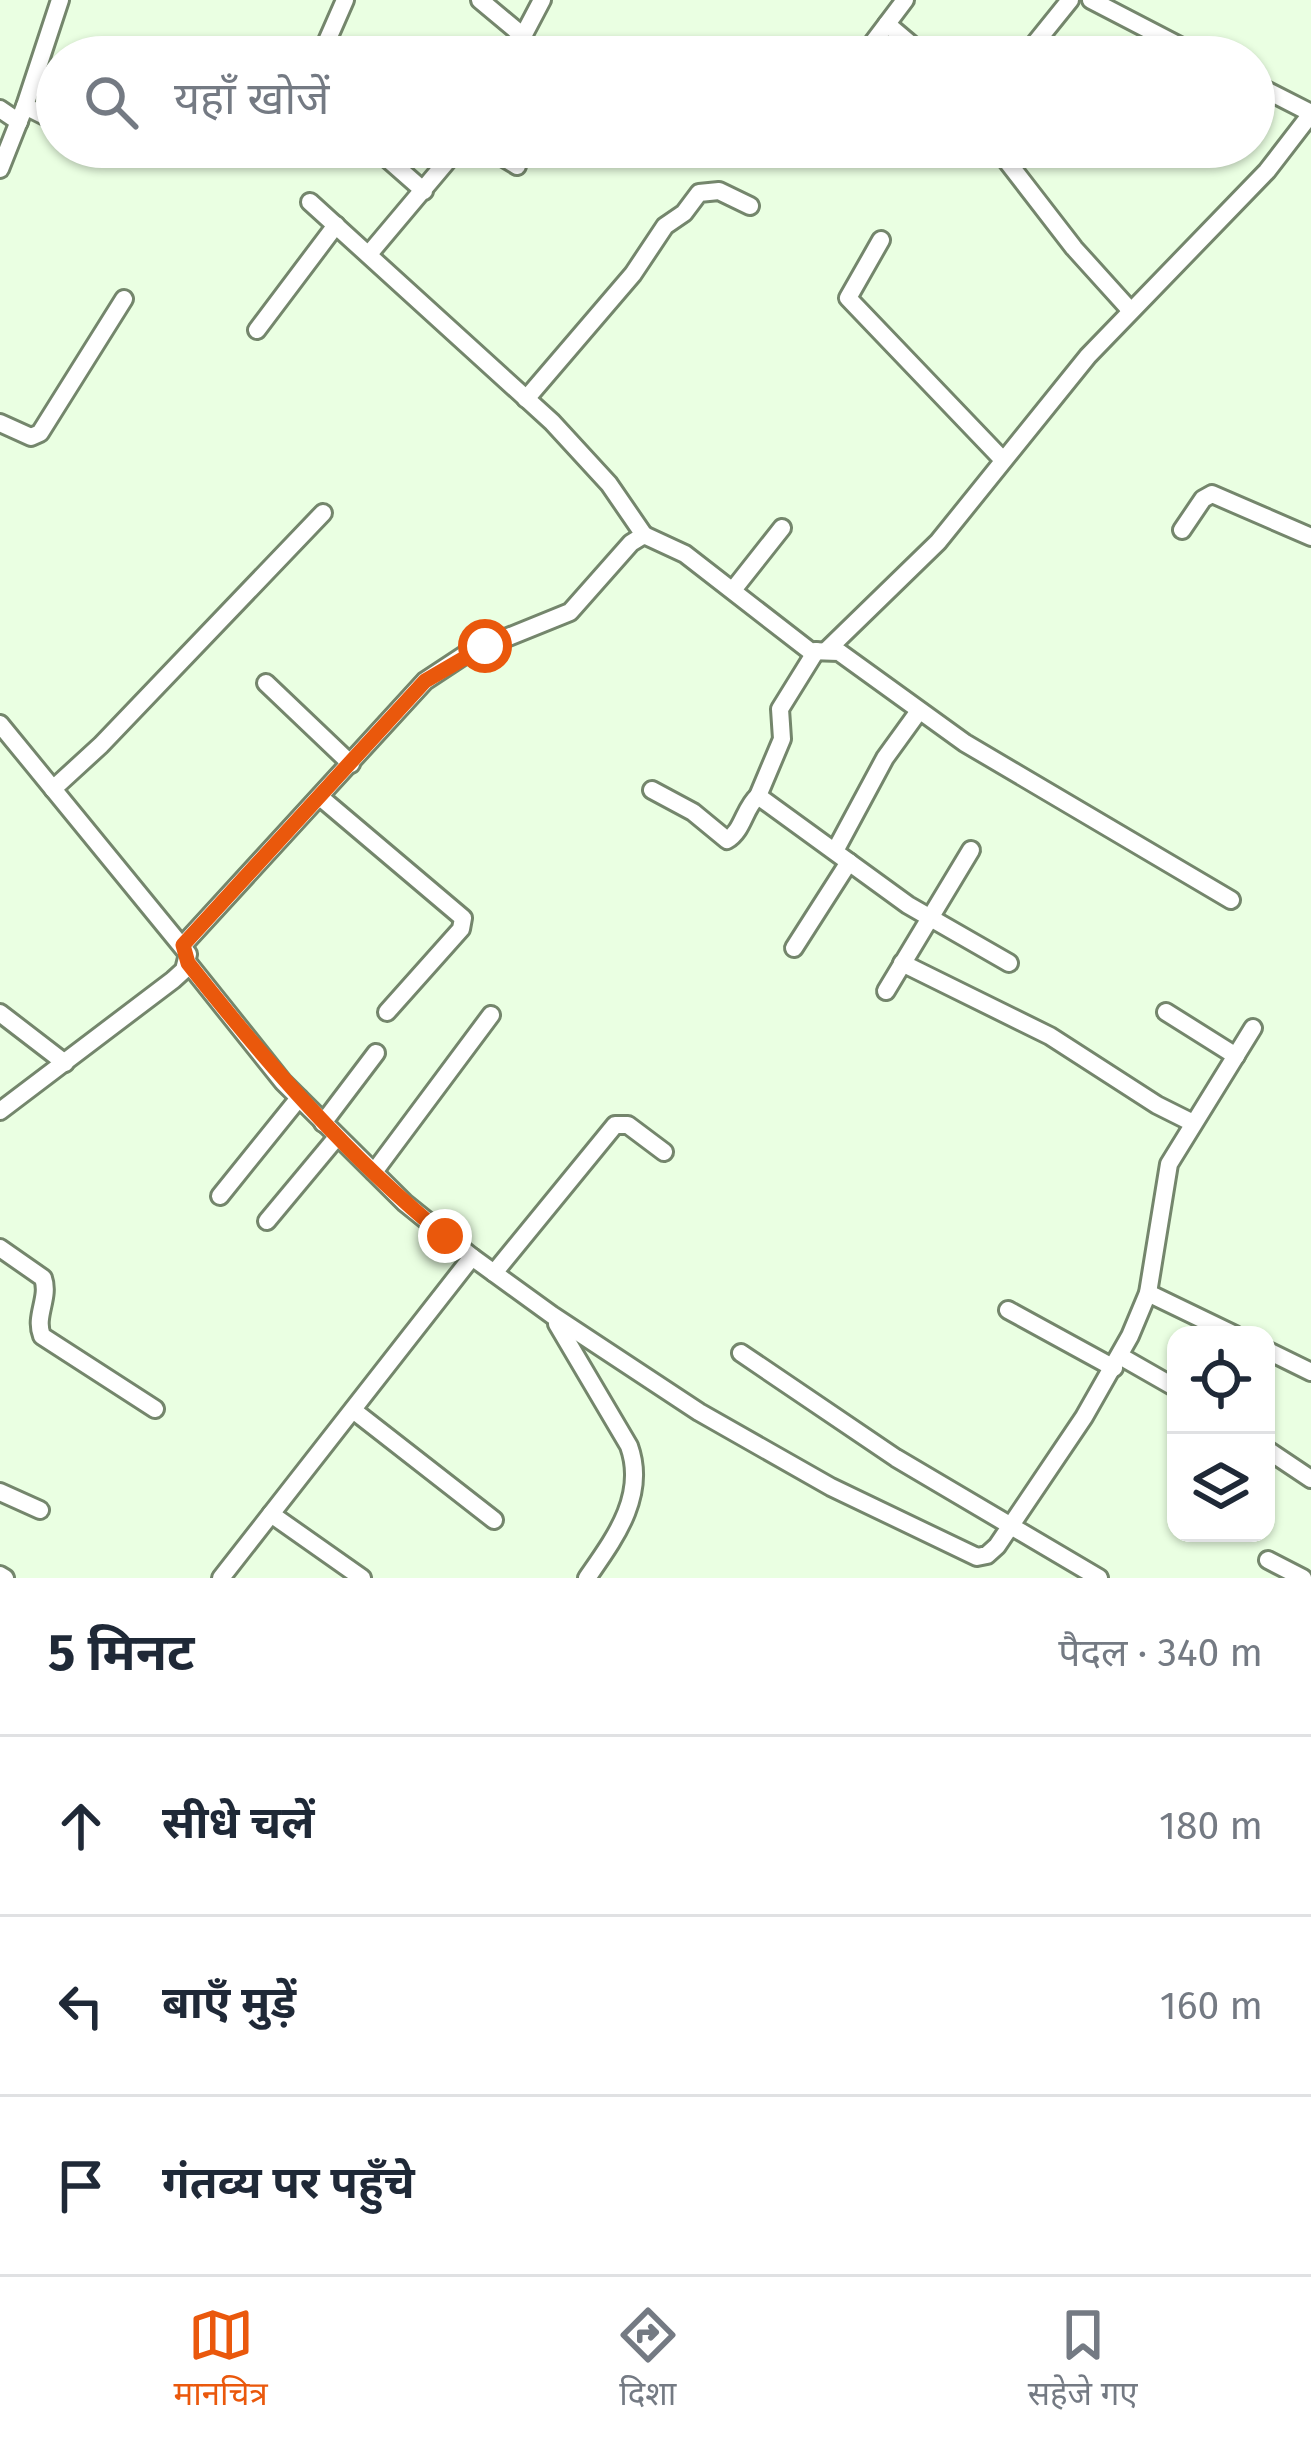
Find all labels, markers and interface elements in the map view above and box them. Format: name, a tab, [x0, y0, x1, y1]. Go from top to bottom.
search box	[36, 36, 1275, 168]
icon: search	[78, 69, 144, 135]
text: यहाँ खोजें	[174, 72, 329, 126]
route start	[458, 619, 512, 673]
route end	[418, 1209, 472, 1263]
map controls	[1167, 1326, 1275, 1542]
button: locate	[1167, 1326, 1275, 1434]
button: layers	[1167, 1434, 1275, 1542]
text: 5 मिनट	[48, 1622, 194, 1684]
text: पैदल · 340 m	[1058, 1630, 1263, 1676]
icon: ahead	[48, 1793, 114, 1859]
text: सीधे चलें	[162, 1796, 315, 1850]
text: 180 m	[1159, 1803, 1263, 1849]
icon: left	[48, 1973, 114, 2039]
text: बाएँ मुड़ें	[162, 1976, 296, 2030]
text: 160 m	[1160, 1983, 1263, 2029]
icon: arrive	[48, 2153, 114, 2219]
text: गंतव्य पर पहुँचे	[162, 2156, 415, 2210]
tab: मानचित्र	[173, 2302, 268, 2418]
tab: दिशा	[615, 2302, 681, 2418]
tab: सहेजे गए	[1028, 2302, 1138, 2418]

